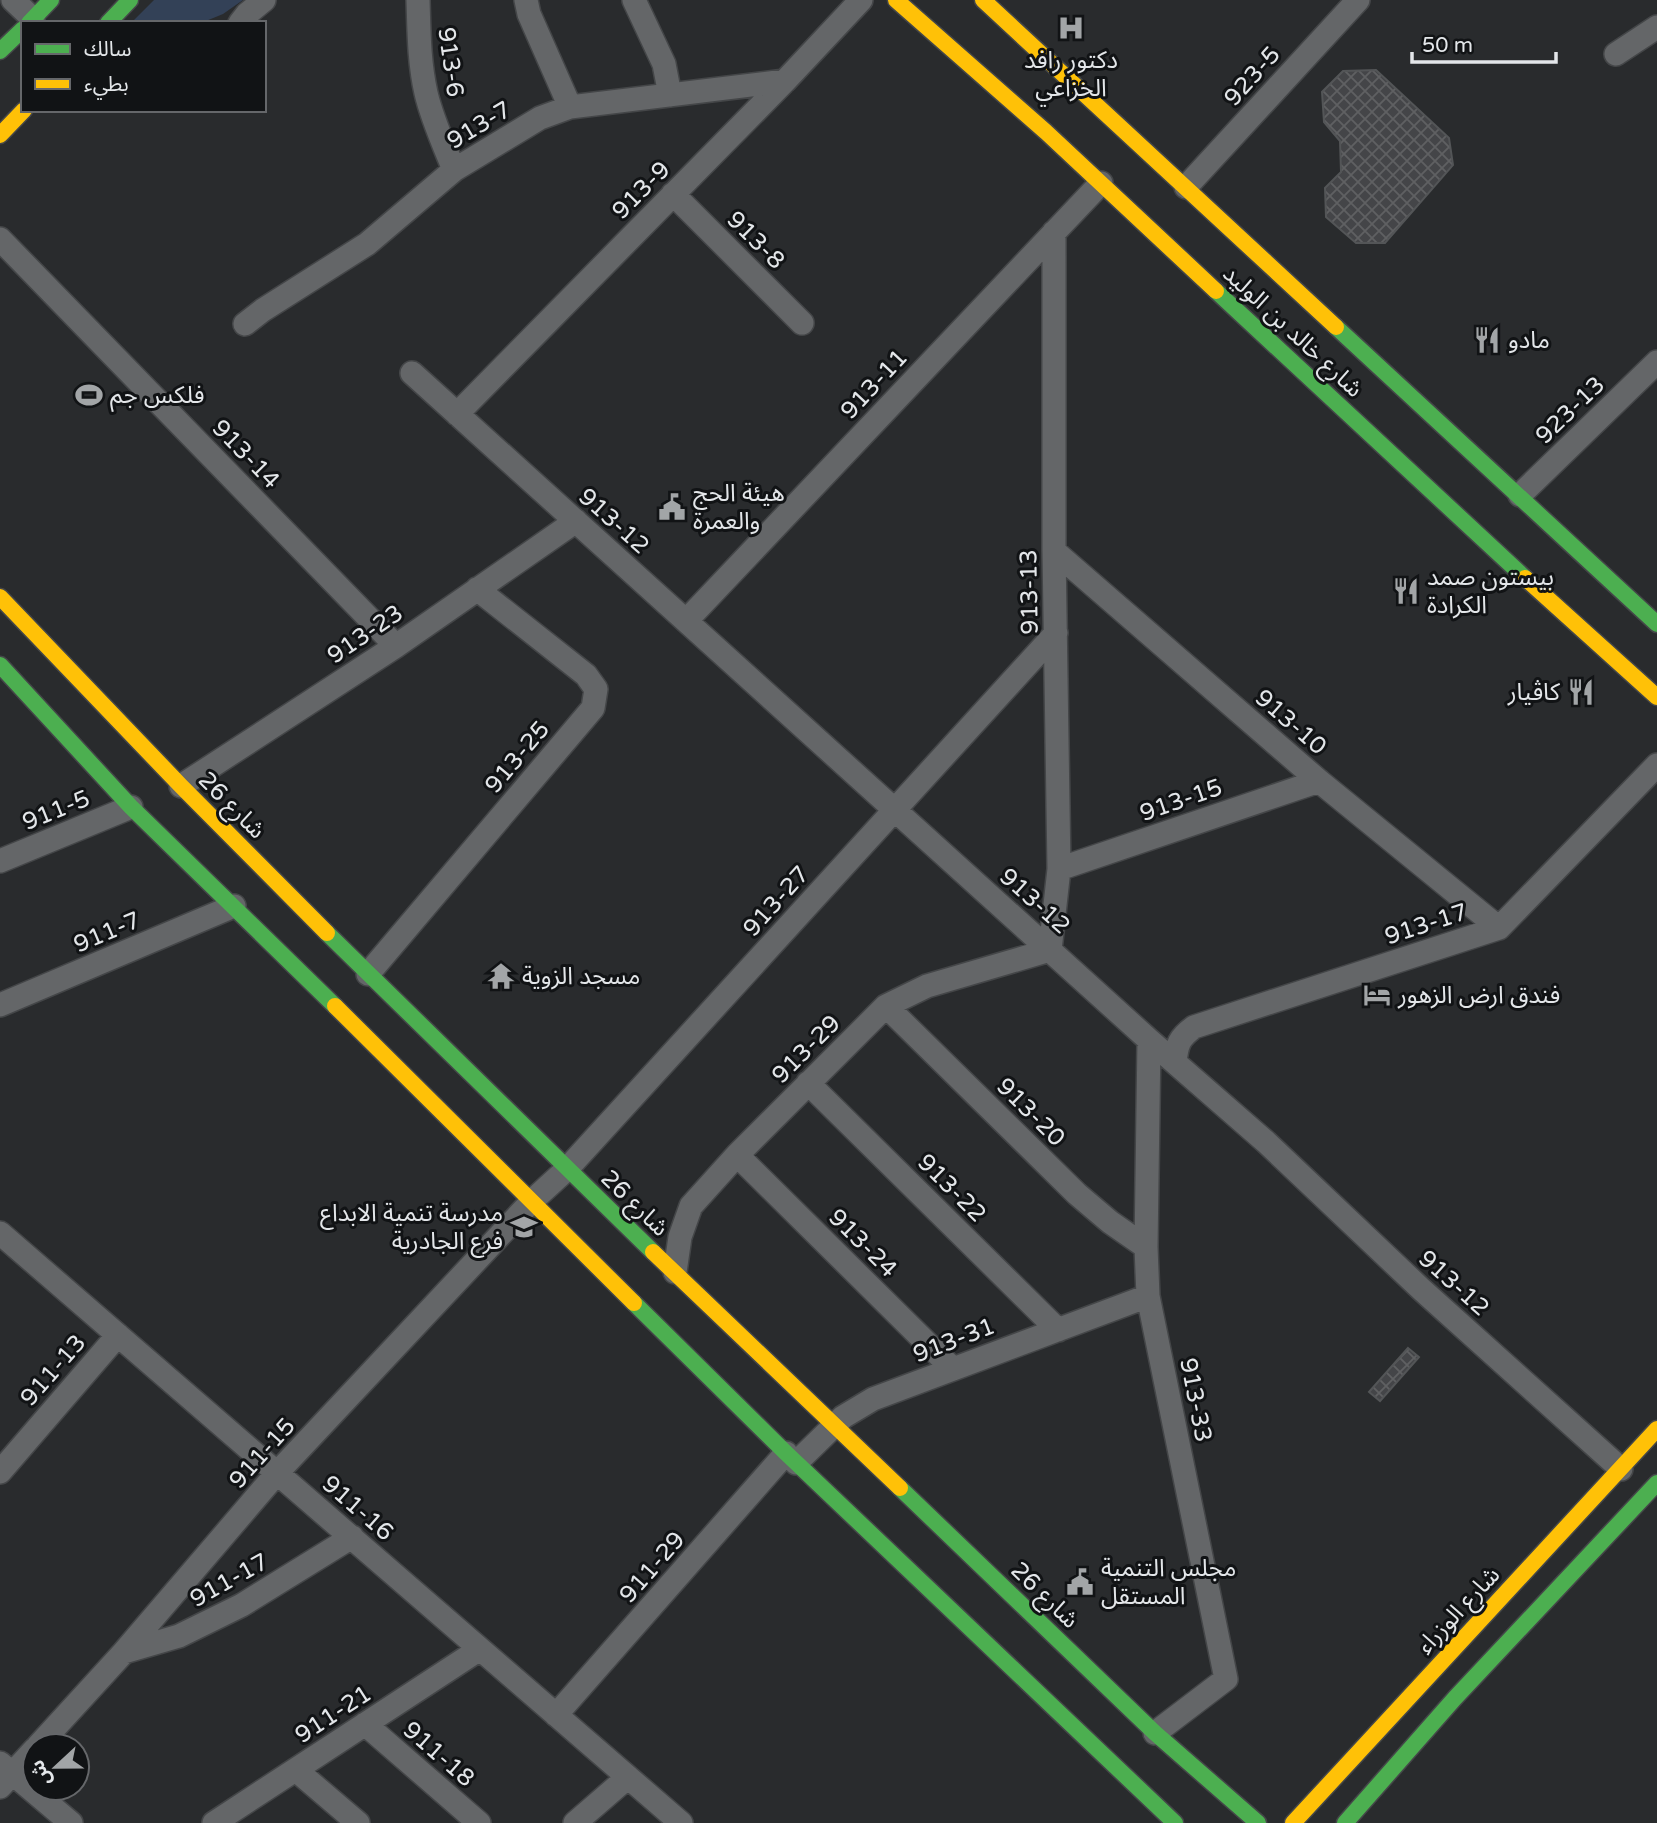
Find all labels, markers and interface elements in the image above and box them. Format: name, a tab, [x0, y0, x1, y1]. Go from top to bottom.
hospital icon: دكتور رافد الخزاعي	[1056, 13, 1086, 43]
legend	[21, 21, 266, 112]
scale bar	[1412, 21, 1556, 65]
street label: 913-6	[431, 25, 470, 99]
text: 50 m	[1422, 33, 1473, 58]
text: سالك	[84, 37, 131, 62]
street label: 923-5	[1218, 41, 1287, 112]
place label: دكتور رافد الخزاعي	[1024, 46, 1118, 107]
text: بطيء	[84, 72, 129, 100]
street label: 913-7	[442, 95, 517, 156]
street label: 913-9	[606, 155, 676, 225]
street label: 913-8	[721, 205, 791, 275]
street label: شارع خالد بن الوليد	[1215, 259, 1369, 405]
restaurant icon: مادو	[1472, 325, 1502, 355]
place label: مادو	[1508, 326, 1550, 355]
street label: 913-11	[835, 343, 914, 425]
street label: 923-13	[1530, 370, 1611, 450]
sports icon: فلكس جم	[74, 380, 104, 410]
place label: فلكس جم	[110, 381, 204, 412]
street label: 913-14	[206, 414, 286, 495]
place label: هيئة الحج والعمرة	[693, 479, 785, 536]
street label: 913-12	[572, 482, 655, 561]
public building icon: هيئة الحج والعمرة	[657, 492, 687, 522]
street label: 913-13	[1014, 549, 1045, 635]
place label: بيستون صمد الكرادة	[1427, 563, 1554, 620]
restaurant icon: بيستون صمد الكرادة	[1391, 576, 1421, 606]
street label: 913-23	[322, 599, 409, 670]
restaurant icon: كاڤيار	[1566, 677, 1596, 707]
place label: كاڤيار	[1507, 678, 1561, 707]
street label: 913-10	[1249, 684, 1332, 761]
street label: 913-25	[479, 715, 556, 799]
street label: شارع 26	[191, 766, 271, 846]
street label: 913-15	[1136, 773, 1226, 828]
street label: 911-5	[18, 784, 94, 837]
street label: 913-27	[737, 860, 816, 943]
street label: 913-12	[993, 862, 1076, 941]
street label: 913-17	[1381, 898, 1471, 951]
street label: 911-7	[69, 906, 145, 959]
temple icon: مسجد الزوية	[486, 961, 516, 991]
place label: مسجد الزوية	[522, 962, 640, 991]
hotel icon: فندق ارض الزهور	[1362, 980, 1392, 1010]
place label: فندق ارض الزهور	[1397, 981, 1560, 1010]
street label: 913-29	[766, 1009, 847, 1090]
street label: 913-20	[990, 1072, 1071, 1153]
street label: 913-22	[911, 1148, 992, 1229]
street label: شارع 26	[593, 1164, 675, 1244]
place label: مدرسة تنمية الابداع فرع الجادرية	[320, 1199, 503, 1258]
street label: 913-24	[822, 1203, 903, 1284]
school or university icon: مدرسة تنمية الابداع فرع الجادرية	[509, 1212, 539, 1242]
street label: 913-12	[1412, 1244, 1495, 1323]
street label: 913-31	[909, 1312, 999, 1369]
street label: 911-13	[15, 1329, 92, 1412]
street label: 913-33	[1173, 1356, 1218, 1445]
street label: 911-15	[223, 1412, 302, 1495]
street label: 911-16	[316, 1470, 399, 1547]
street label: 911-29	[614, 1526, 691, 1609]
street label: 911-17	[185, 1547, 274, 1614]
place label: مجلس التنمية المستقل	[1101, 1554, 1236, 1611]
street label: شارع 26	[1003, 1556, 1085, 1636]
street label: شارع الوزراء	[1411, 1561, 1508, 1661]
public building icon: مجلس التنمية المستقل	[1065, 1567, 1095, 1597]
street label: 911-21	[290, 1679, 377, 1750]
street label: 911-18	[397, 1716, 480, 1793]
north arrow	[21, 1732, 91, 1802]
text: ش	[26, 1757, 56, 1789]

